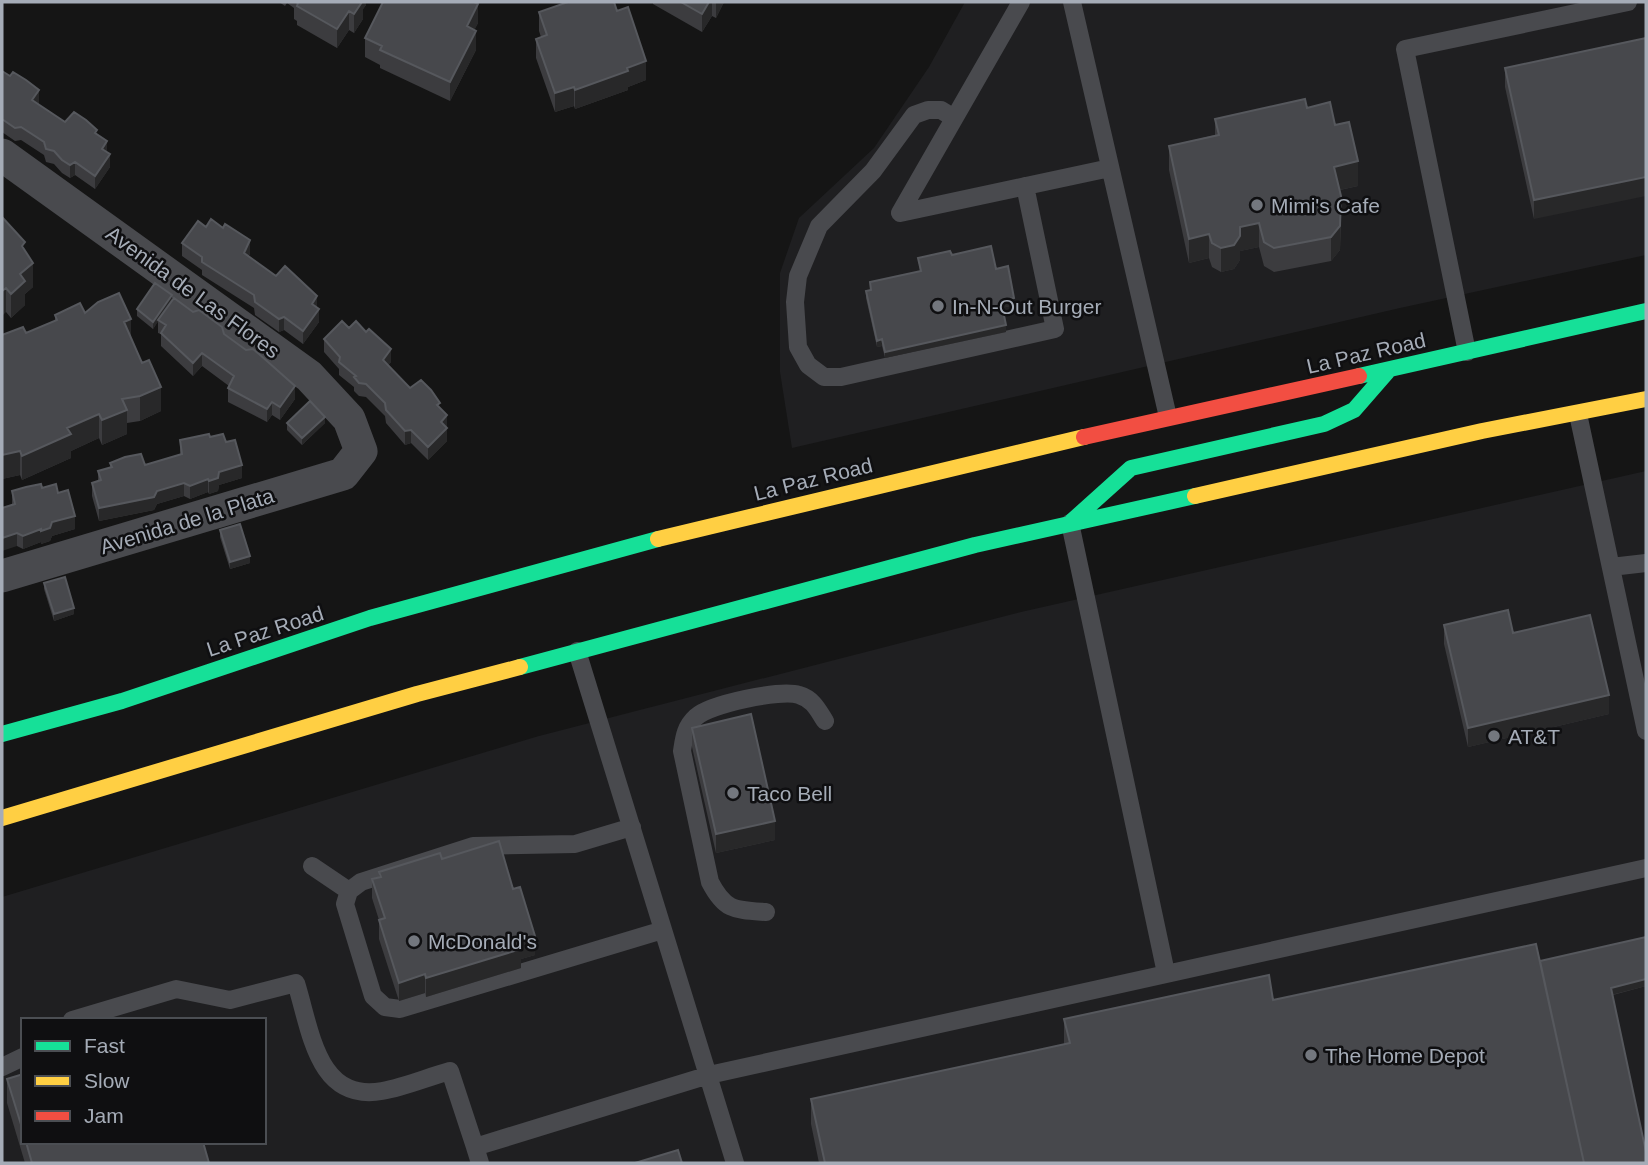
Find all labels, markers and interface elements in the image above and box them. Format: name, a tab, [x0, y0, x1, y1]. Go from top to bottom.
place label: Mimi's Cafe	[1271, 194, 1380, 217]
marker: Mimi's Cafe	[1249, 197, 1265, 213]
street label: Avenida de Las Flores	[102, 221, 284, 363]
place label: In-N-Out Burger	[952, 295, 1101, 318]
marker: In-N-Out Burger	[930, 298, 946, 314]
street label: La Paz Road	[1304, 328, 1428, 378]
street label: La Paz Road	[751, 453, 875, 505]
street label: Avenida de la Plata	[97, 484, 277, 558]
street label: La Paz Road	[204, 601, 326, 661]
place label: AT&T	[1508, 725, 1560, 748]
marker: AT&T	[1486, 728, 1502, 744]
place label: Taco Bell	[747, 782, 832, 805]
marker: Taco Bell	[725, 785, 741, 801]
place label: McDonald's	[428, 930, 537, 953]
marker: McDonald's	[406, 933, 422, 949]
legend	[21, 1018, 266, 1144]
text: Fast	[84, 1034, 125, 1057]
place label: The Home Depot	[1325, 1044, 1485, 1067]
marker: The Home Depot	[1303, 1047, 1319, 1063]
text: Slow	[84, 1069, 130, 1092]
text: Jam	[84, 1104, 124, 1127]

